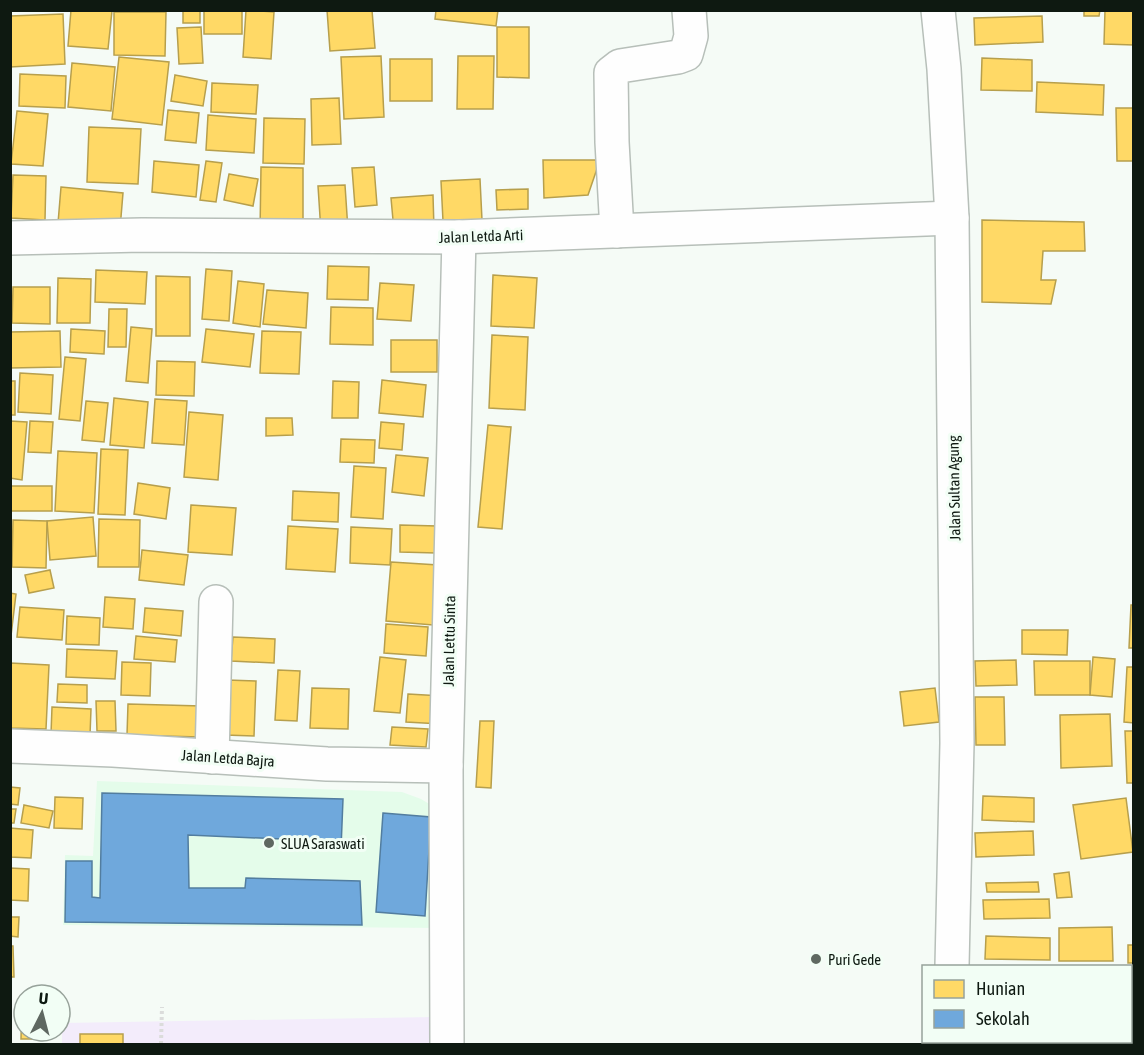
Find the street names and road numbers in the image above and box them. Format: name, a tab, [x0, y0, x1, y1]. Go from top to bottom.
street label: Jalan Letda Arti	[439, 226, 523, 246]
street label: Jalan Sultan Agung	[945, 435, 963, 541]
street label: Jalan Lettu Sinta	[440, 595, 458, 687]
street label: Jalan Letda Bajra	[181, 746, 275, 770]

